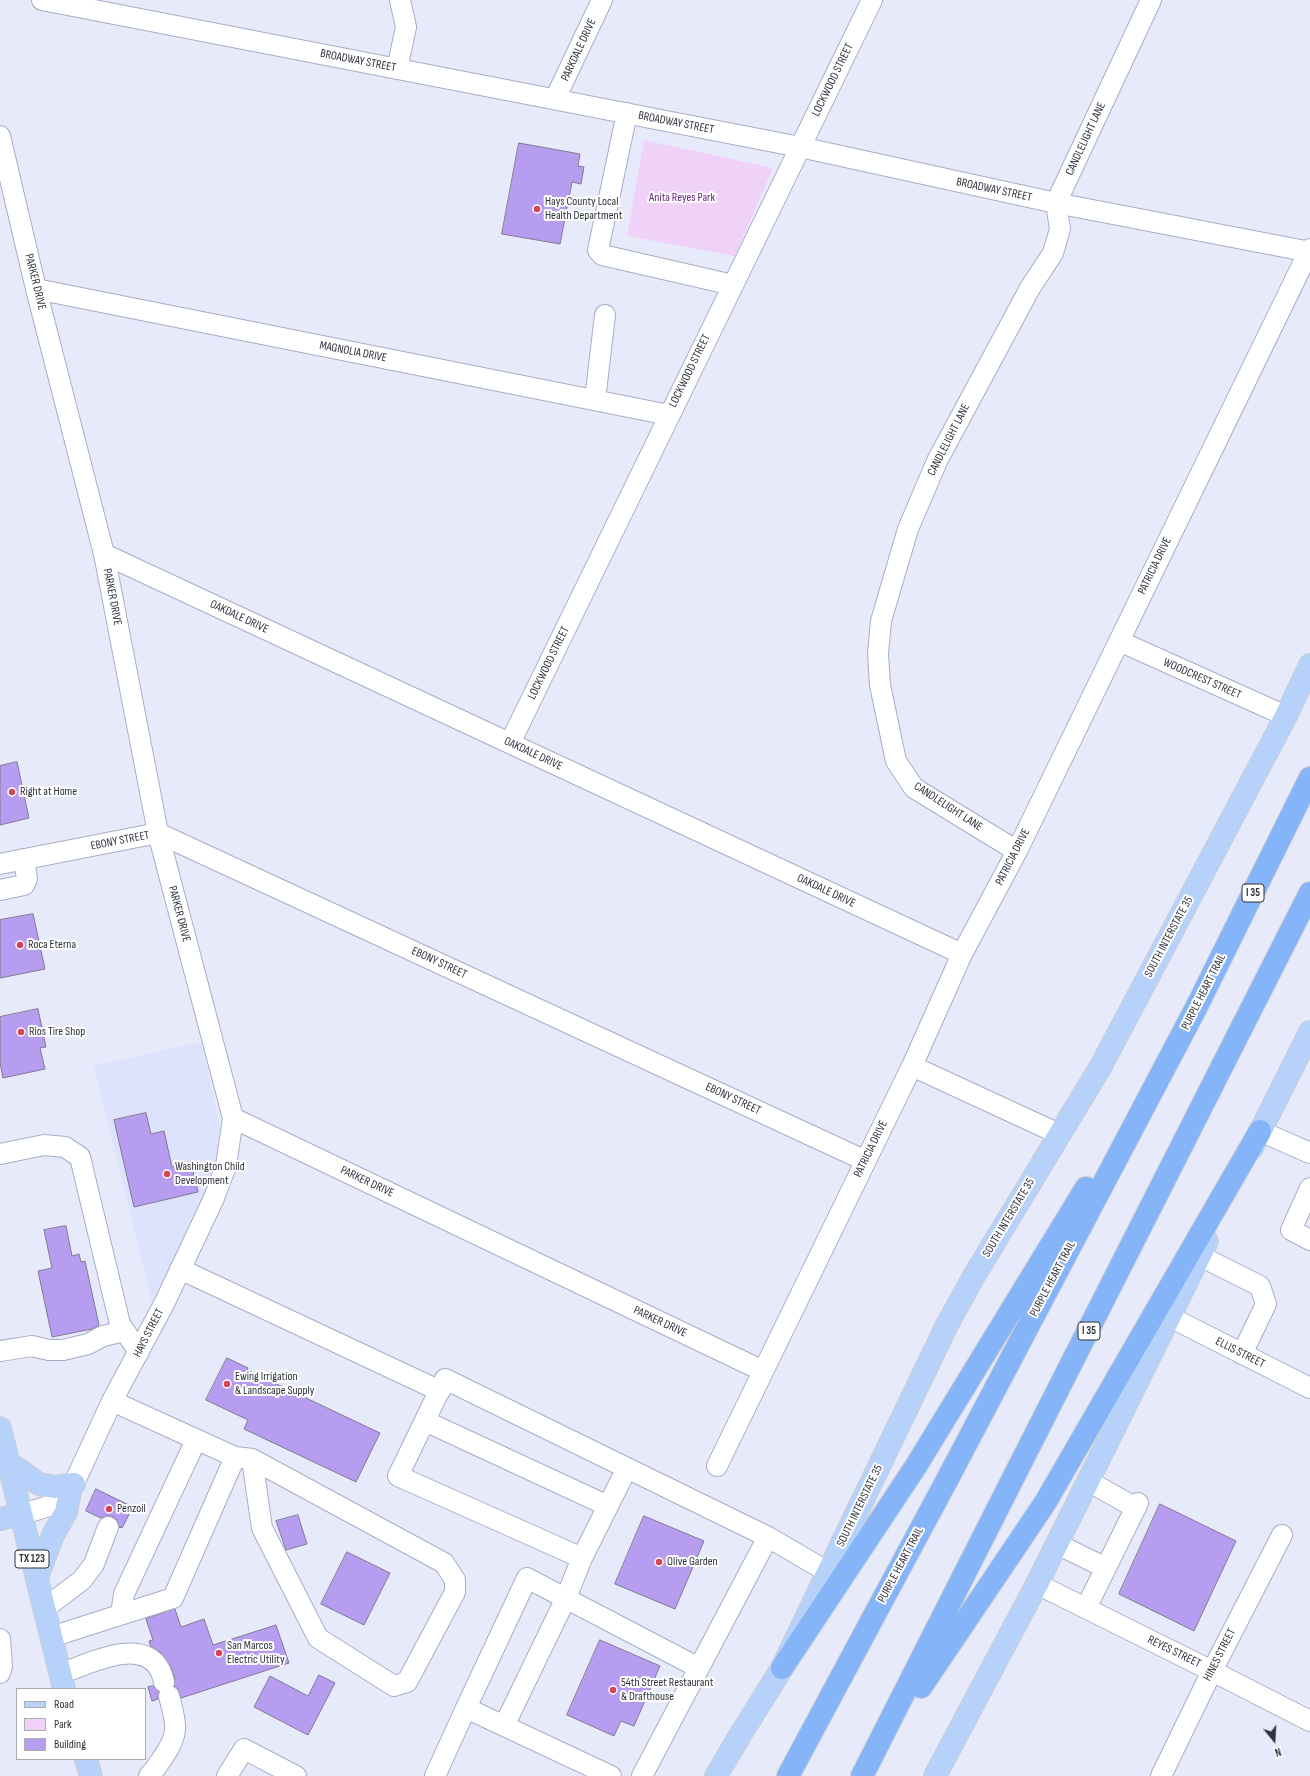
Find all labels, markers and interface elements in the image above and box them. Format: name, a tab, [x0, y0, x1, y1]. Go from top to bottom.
street label: PARKDALE DRIVE	[558, 16, 600, 84]
street label: LOCKWOOD STREET	[809, 41, 857, 119]
street label: BROADWAY STREET	[319, 47, 397, 75]
street label: CANDLELIGHT LANE	[1063, 100, 1109, 178]
street label: BROADWAY STREET	[637, 109, 715, 137]
street label: BROADWAY STREET	[955, 175, 1033, 205]
park label: Anita Reyes Park	[649, 191, 715, 205]
place label: Hays County Local Health Department	[545, 195, 622, 223]
marker: Hays County Local Health Department	[532, 204, 542, 214]
street label: PARKER DRIVE	[21, 252, 49, 312]
street label: LOCKWOOD STREET	[666, 332, 714, 410]
street label: MAGNOLIA DRIVE	[318, 338, 388, 366]
street label: CANDLELIGHT LANE	[925, 402, 973, 478]
street label: PATRICIA DRIVE	[1135, 535, 1175, 597]
street label: PARKER DRIVE	[99, 567, 125, 627]
street label: OAKDALE DRIVE	[208, 597, 270, 637]
street label: LOCKWOOD STREET	[525, 624, 573, 702]
street label: WOODCREST STREET	[1161, 655, 1243, 703]
street label: OAKDALE DRIVE	[502, 734, 564, 774]
street label: CANDLELIGHT LANE	[911, 779, 985, 835]
place label: Right at Home	[20, 785, 77, 799]
marker: Right at Home	[7, 787, 17, 797]
street label: PATRICIA DRIVE	[993, 826, 1033, 888]
street label: EBONY STREET	[89, 828, 151, 854]
street label: OAKDALE DRIVE	[795, 871, 857, 911]
street label: PARKER DRIVE	[165, 884, 193, 944]
road number: I 35	[1242, 884, 1264, 902]
street label: SOUTH INTERSTATE 35	[1142, 894, 1196, 980]
place label: Roca Eterna	[28, 938, 76, 952]
marker: Roca Eterna	[15, 940, 25, 950]
street label: EBONY STREET	[409, 944, 469, 982]
street label: PURPLE HEART TRAIL	[1179, 952, 1229, 1032]
place label: Rios Tire Shop	[29, 1025, 85, 1039]
marker: Rios Tire Shop	[16, 1027, 26, 1037]
street label: EBONY STREET	[703, 1080, 763, 1118]
street label: PATRICIA DRIVE	[851, 1118, 891, 1180]
place label: Washington Child Development	[175, 1160, 245, 1188]
street label: PARKER DRIVE	[338, 1163, 396, 1201]
marker: Washington Child Development	[162, 1169, 172, 1179]
street label: SOUTH INTERSTATE 35	[980, 1176, 1038, 1260]
street label: PURPLE HEART TRAIL	[1027, 1239, 1079, 1319]
street label: PARKER DRIVE	[631, 1303, 689, 1341]
street label: HAYS STREET	[131, 1306, 167, 1360]
road number: I 35	[1078, 1322, 1100, 1340]
street label: ELLIS STREET	[1213, 1334, 1267, 1372]
place label: Ewing Irrigation & Landscape Supply	[235, 1370, 314, 1398]
marker: Ewing Irrigation & Landscape Supply	[222, 1379, 232, 1389]
street label: SOUTH INTERSTATE 35	[834, 1463, 886, 1549]
place label: Penzoil	[117, 1502, 146, 1516]
marker: Penzoil	[104, 1504, 114, 1514]
street label: PURPLE HEART TRAIL	[875, 1525, 927, 1605]
road number: TX 123	[15, 1550, 49, 1568]
place label: Olive Garden	[667, 1555, 718, 1569]
marker: Olive Garden	[654, 1557, 664, 1567]
street label: HINES STREET	[1201, 1626, 1239, 1684]
street label: REYES STREET	[1145, 1633, 1203, 1671]
place label: San Marcos Electric Utility	[227, 1639, 285, 1667]
marker: San Marcos Electric Utility	[214, 1648, 224, 1658]
place label: 54th Street Restaurant & Drafthouse	[621, 1676, 713, 1704]
marker: 54th Street Restaurant & Drafthouse	[608, 1685, 618, 1695]
legend	[16, 1688, 146, 1760]
text: Road	[54, 1697, 74, 1712]
text: Park	[54, 1717, 72, 1732]
north arrow	[1254, 1720, 1294, 1760]
text: Building	[54, 1737, 86, 1752]
text: N	[1273, 1745, 1283, 1759]

